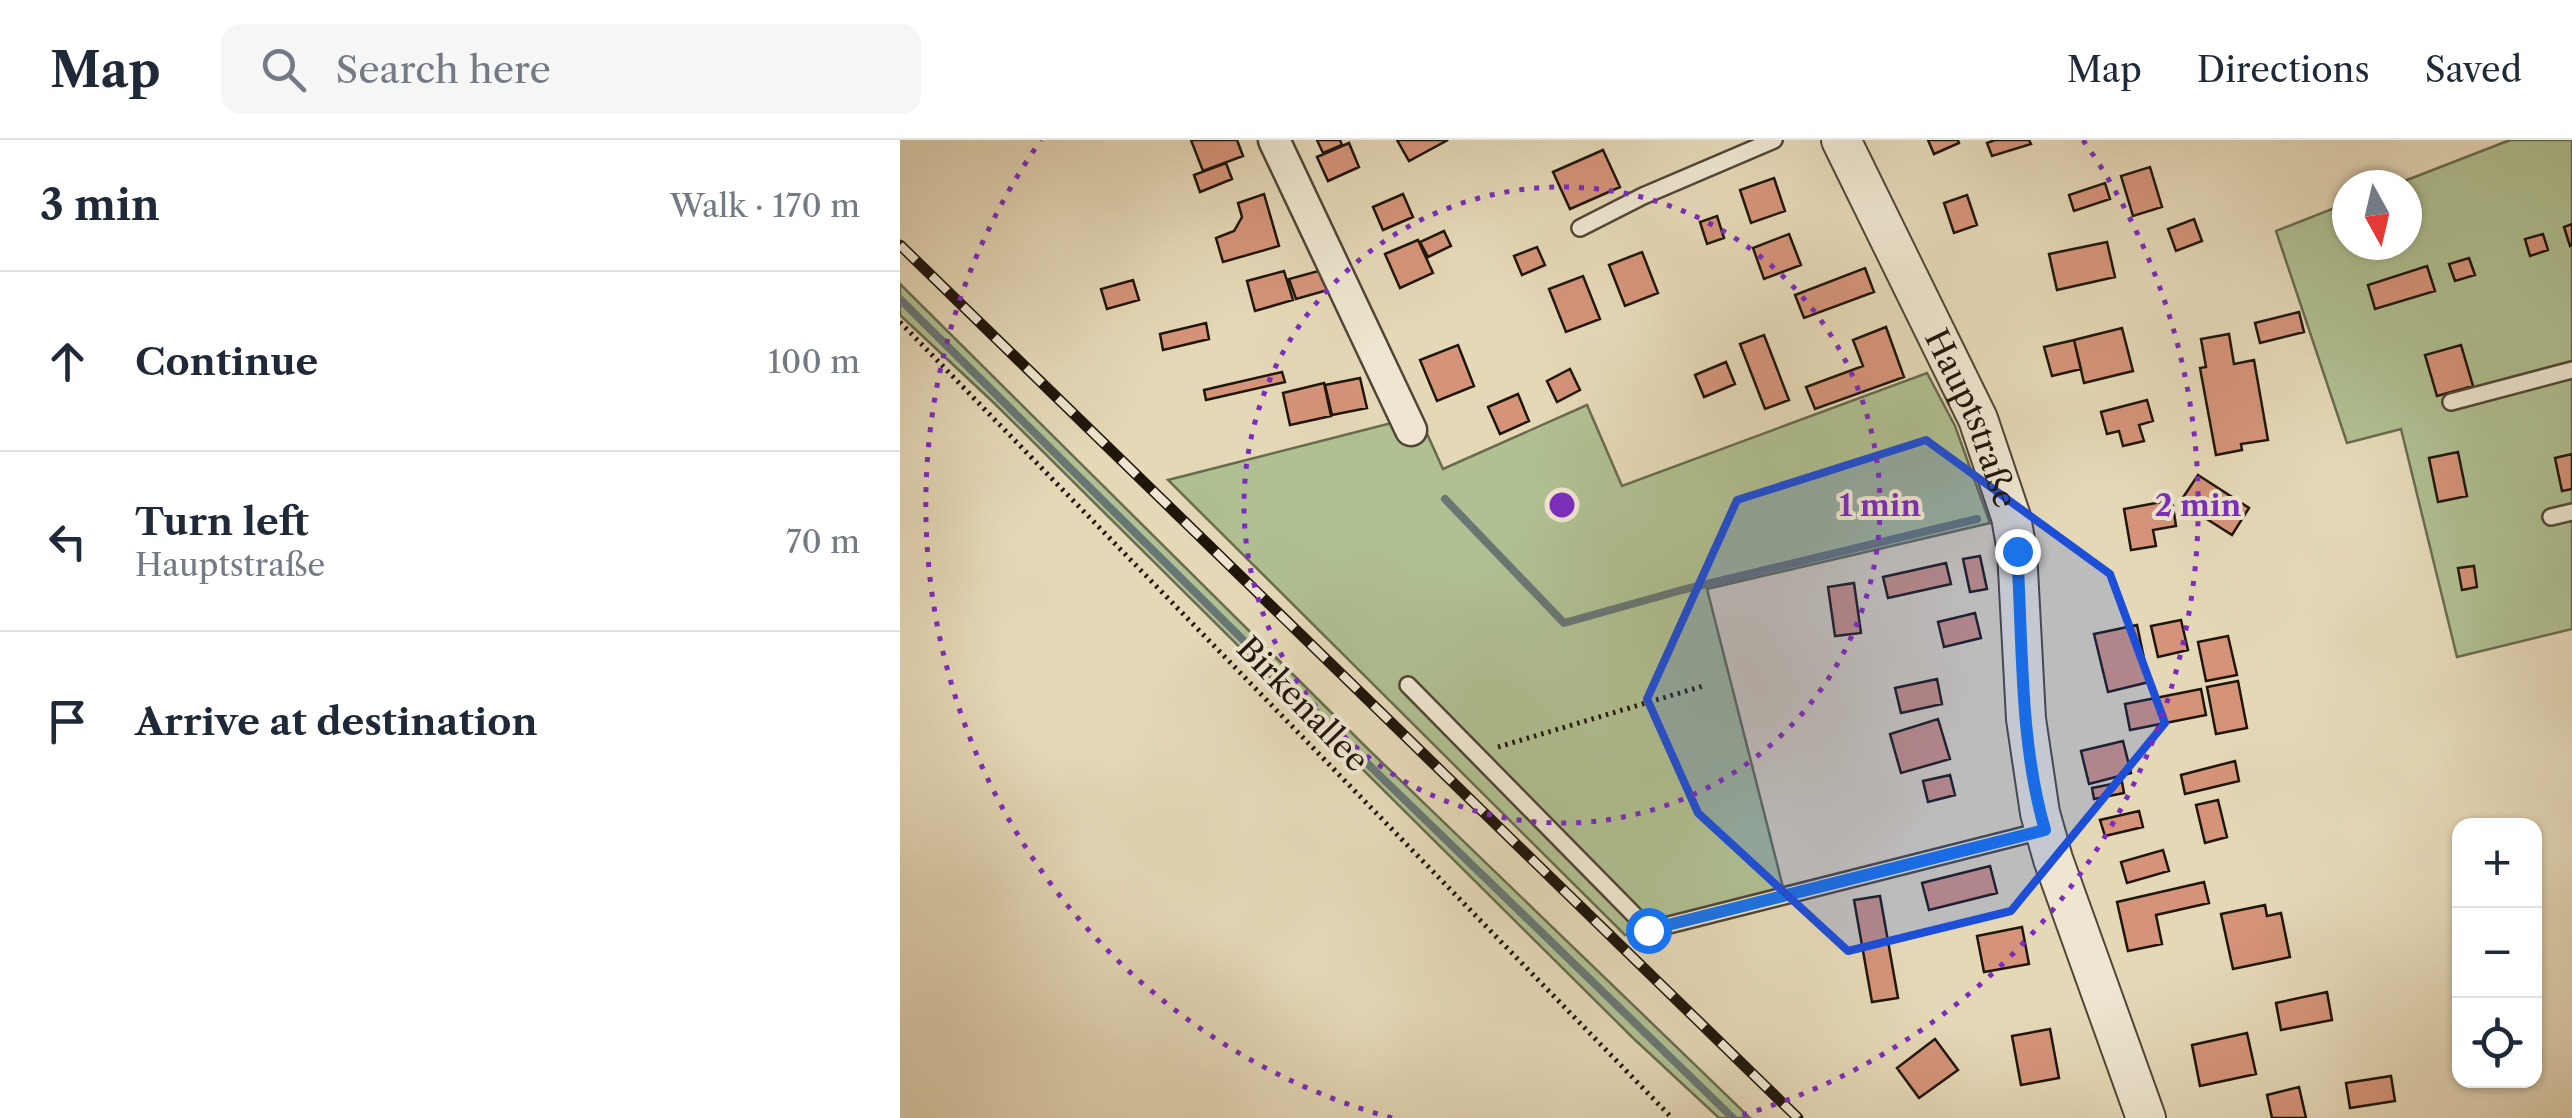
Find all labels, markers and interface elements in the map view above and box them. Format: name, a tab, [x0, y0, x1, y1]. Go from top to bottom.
search box	[221, 24, 921, 114]
text: Map	[50, 40, 161, 99]
icon: search	[256, 42, 311, 97]
text: Search here	[336, 46, 551, 93]
text: Map	[2067, 48, 2142, 91]
text: Directions	[2197, 48, 2370, 91]
text: Saved	[2425, 48, 2522, 91]
north arrow	[2332, 170, 2422, 260]
text: 3 min	[40, 179, 160, 231]
text: Walk · 170 m	[670, 186, 860, 225]
street label: Hauptstraße	[1917, 322, 2026, 513]
icon: ahead	[40, 334, 95, 389]
text: Continue	[135, 338, 318, 385]
text: 100 m	[768, 342, 860, 381]
centre of rings	[1544, 487, 1580, 523]
text: 1 min	[1839, 487, 1922, 524]
text: 2 min	[2155, 487, 2242, 524]
text: Turn left	[135, 498, 309, 545]
icon: left	[40, 514, 95, 569]
text: 70 m	[786, 522, 860, 561]
route end	[1995, 529, 2041, 575]
text: Hauptstraße	[135, 545, 325, 584]
street label: Birkenallee	[1229, 628, 1377, 780]
icon: arrive	[40, 694, 95, 749]
text: Arrive at destination	[135, 698, 538, 745]
map controls	[2452, 818, 2542, 1088]
button: +	[2452, 818, 2542, 908]
route start	[1626, 908, 1672, 954]
button: −	[2452, 908, 2542, 998]
button: locate	[2452, 998, 2542, 1088]

